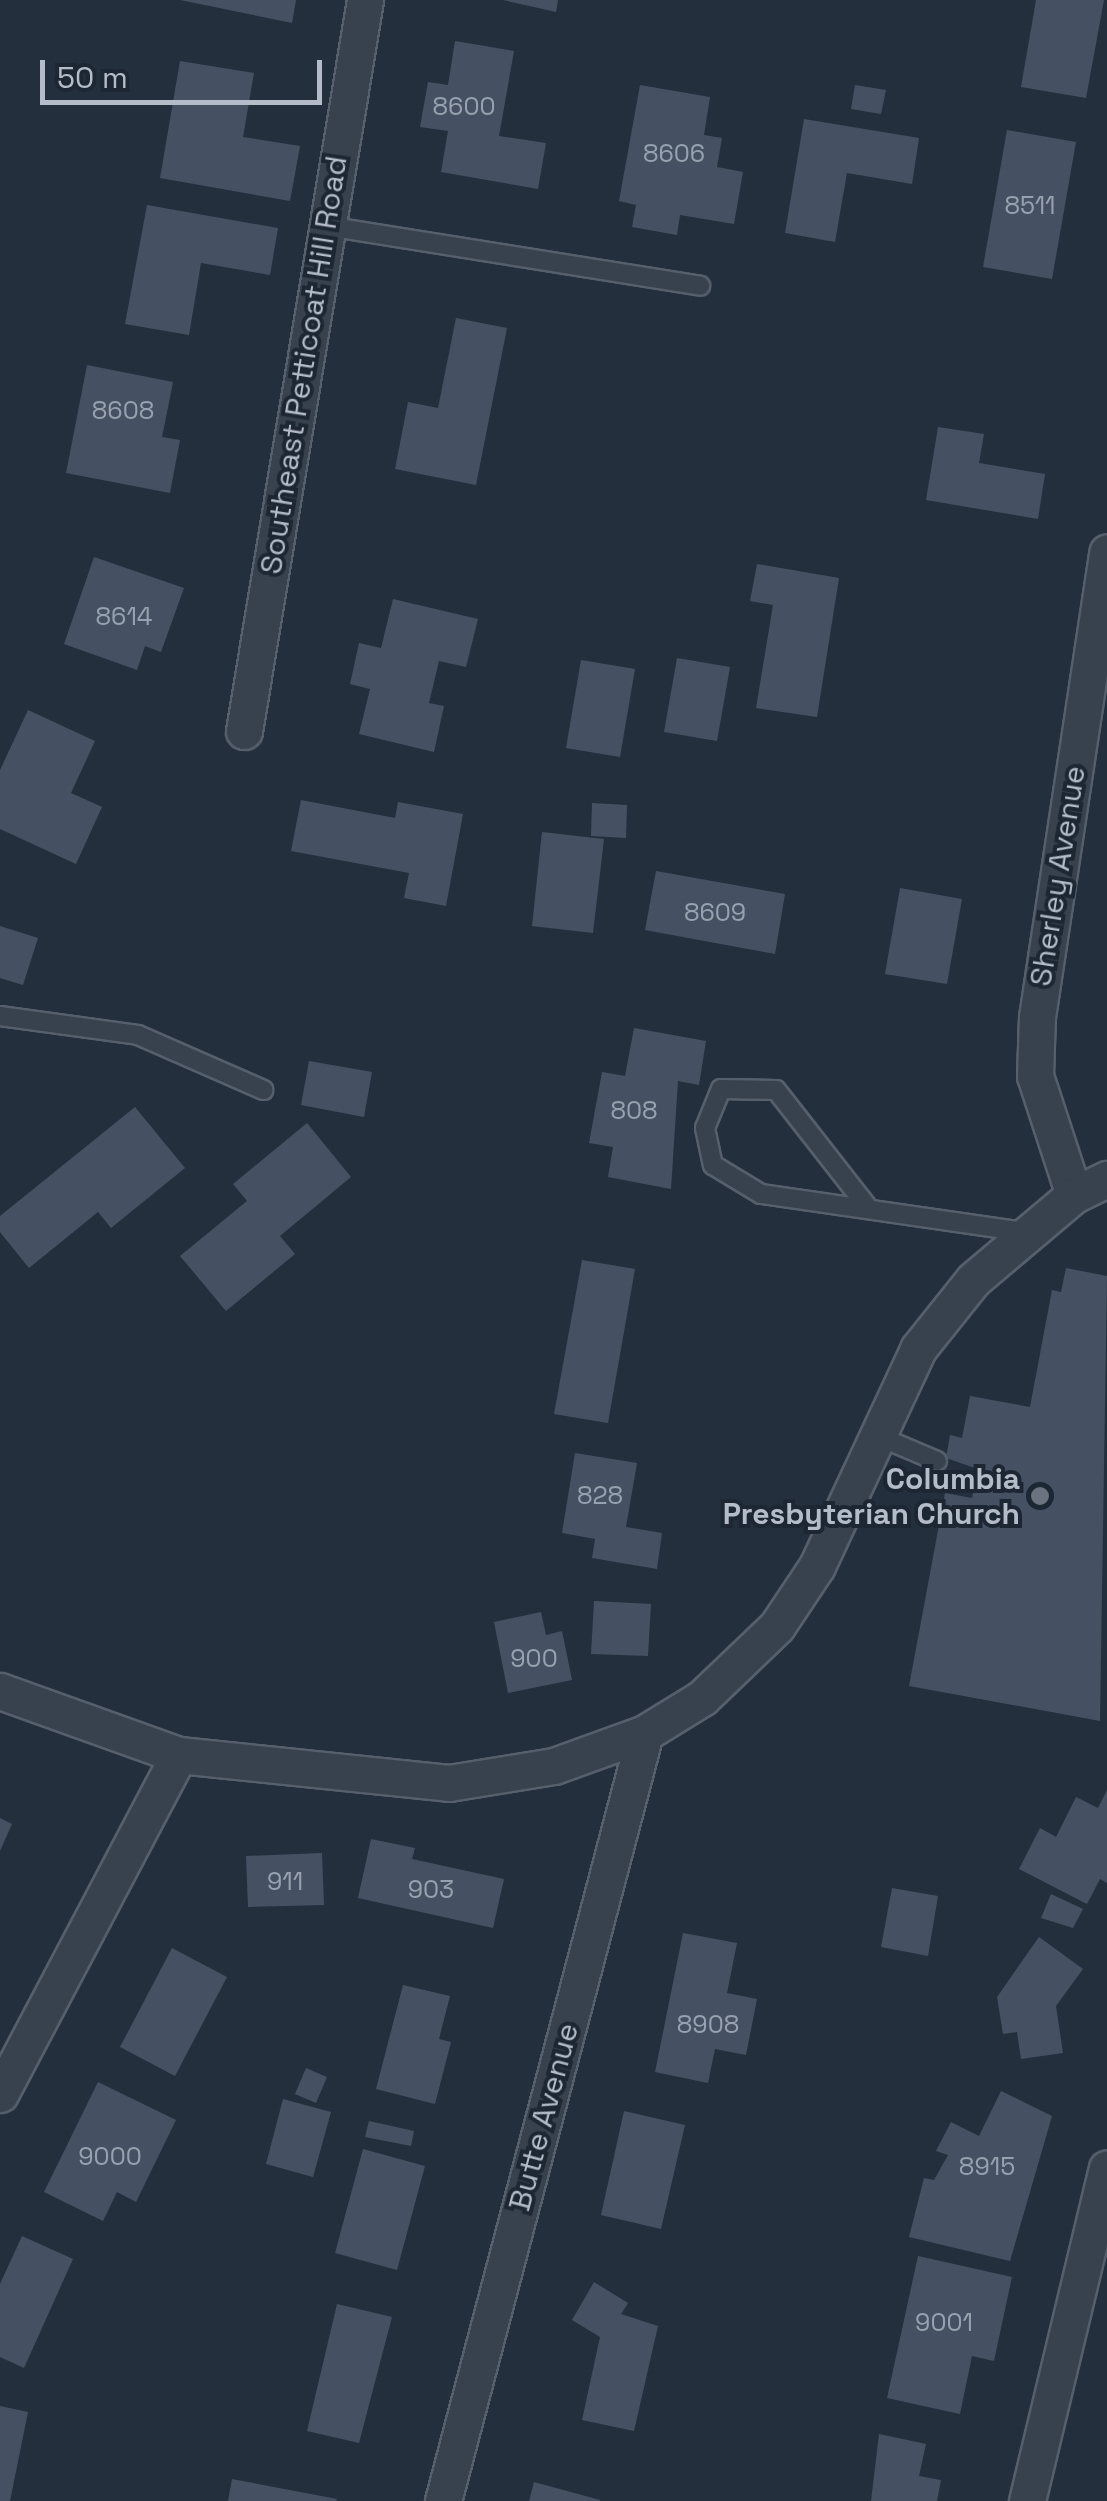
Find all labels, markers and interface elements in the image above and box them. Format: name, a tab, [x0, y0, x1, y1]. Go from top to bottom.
scale bar	[45, 40, 328, 102]
text: 50 m	[57, 58, 128, 97]
house number: 8600	[433, 91, 495, 121]
house number: 8606	[643, 138, 705, 168]
street label: Southeast Petticoat Hill Road	[253, 153, 355, 577]
house number: 8511	[1004, 190, 1056, 220]
house number: 8608	[92, 395, 154, 425]
house number: 8614	[96, 601, 152, 631]
street label: Sherley Avenue	[1023, 763, 1093, 989]
house number: 8609	[684, 897, 746, 927]
house number: 808	[610, 1095, 658, 1125]
place label: Columbia Presbyterian Church	[723, 1461, 1020, 1532]
house number: 828	[577, 1480, 623, 1510]
marker: Columbia Presbyterian Church	[1029, 1485, 1051, 1507]
house number: 900	[510, 1643, 558, 1673]
house number: 911	[267, 1866, 303, 1896]
house number: 903	[408, 1874, 454, 1904]
house number: 8908	[677, 2009, 739, 2039]
street label: Butte Avenue	[502, 2019, 586, 2215]
house number: 9000	[78, 2141, 142, 2171]
house number: 8915	[959, 2151, 1015, 2181]
house number: 9001	[915, 2307, 973, 2337]

